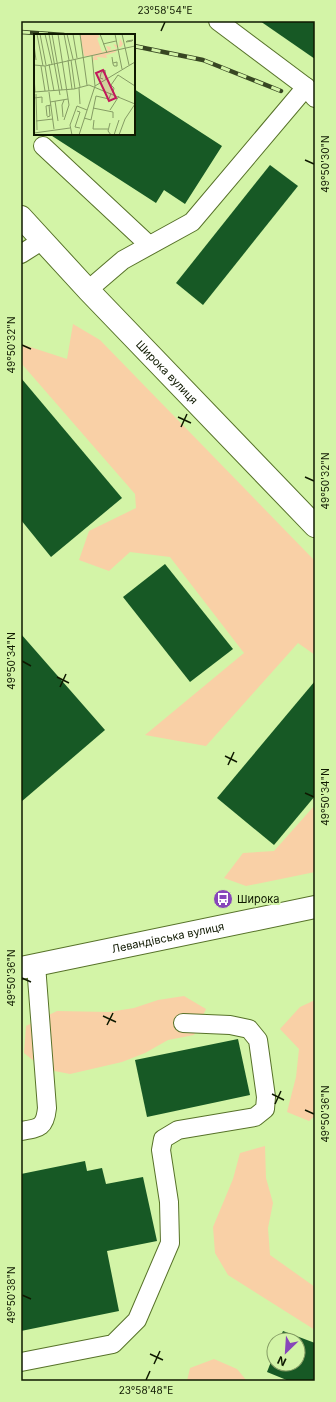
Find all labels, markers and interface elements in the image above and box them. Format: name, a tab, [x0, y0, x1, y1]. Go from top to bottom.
text: 23°58'54"E	[137, 4, 193, 16]
inset map	[34, 34, 135, 135]
text: 49°50'30"N	[319, 135, 331, 193]
text: 49°50'32"N	[5, 316, 17, 374]
street label: Широка вулиця	[133, 337, 201, 407]
text: 49°50'32"N	[319, 452, 331, 510]
text: 49°50'34"N	[5, 632, 17, 690]
text: 49°50'34"N	[319, 768, 331, 826]
bus stop icon: Широка	[212, 888, 234, 910]
place label: Широка	[237, 892, 280, 906]
street label: Левандівська вулиця	[110, 919, 225, 956]
text: 49°50'36"N	[5, 949, 17, 1007]
text: 49°50'36"N	[319, 1085, 331, 1143]
text: 49°50'38"N	[5, 1266, 17, 1324]
north arrow	[266, 1332, 306, 1372]
text: N	[275, 1353, 289, 1369]
text: 23°58'48"E	[119, 1384, 173, 1396]

